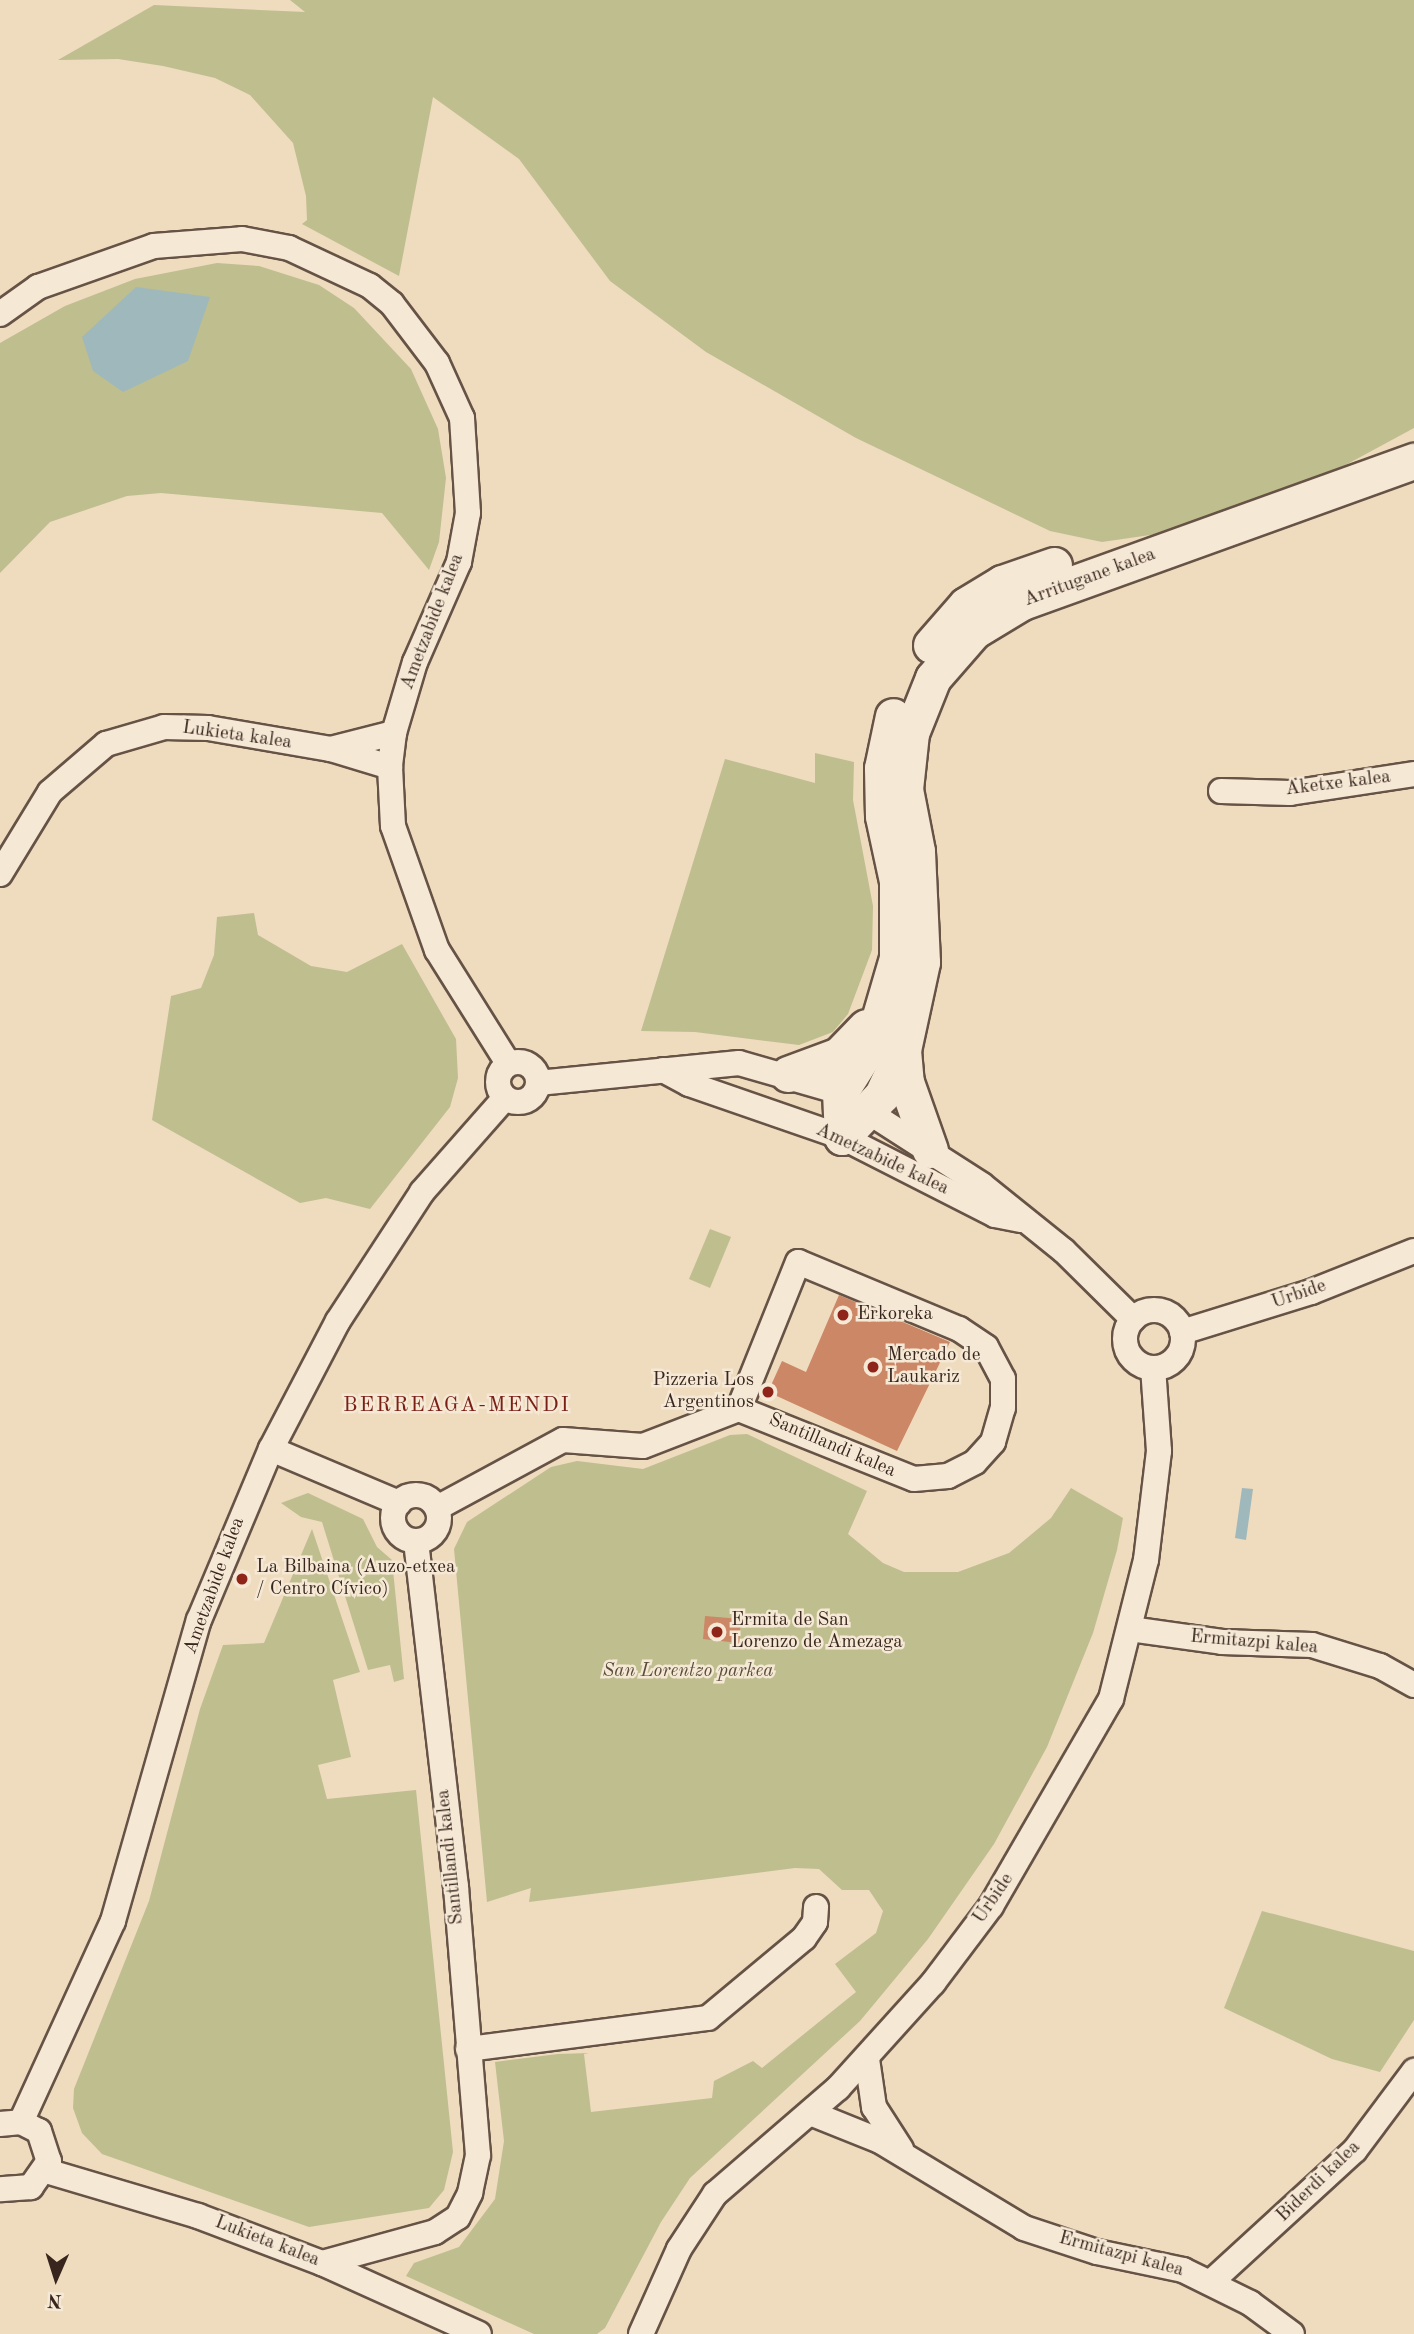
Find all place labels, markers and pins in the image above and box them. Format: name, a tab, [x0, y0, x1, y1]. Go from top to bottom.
place label: Erkoreka	[857, 1304, 933, 1326]
marker: Erkoreka	[835, 1307, 851, 1323]
place label: Mercado de Laukariz	[887, 1345, 980, 1389]
marker: Mercado de Laukariz	[865, 1359, 881, 1375]
place label: Pizzeria Los Argentinos	[652, 1370, 754, 1414]
marker: Pizzeria Los Argentinos	[760, 1384, 776, 1400]
place label: La Bilbaina (Auzo-etxea / Centro Cívico)	[256, 1557, 455, 1601]
marker: La Bilbaina (Auzo-etxea / Centro Cívico)	[234, 1571, 250, 1587]
place label: Ermita de San Lorenzo de Amezaga	[731, 1610, 903, 1654]
marker: Ermita de San Lorenzo de Amezaga	[709, 1624, 725, 1640]

